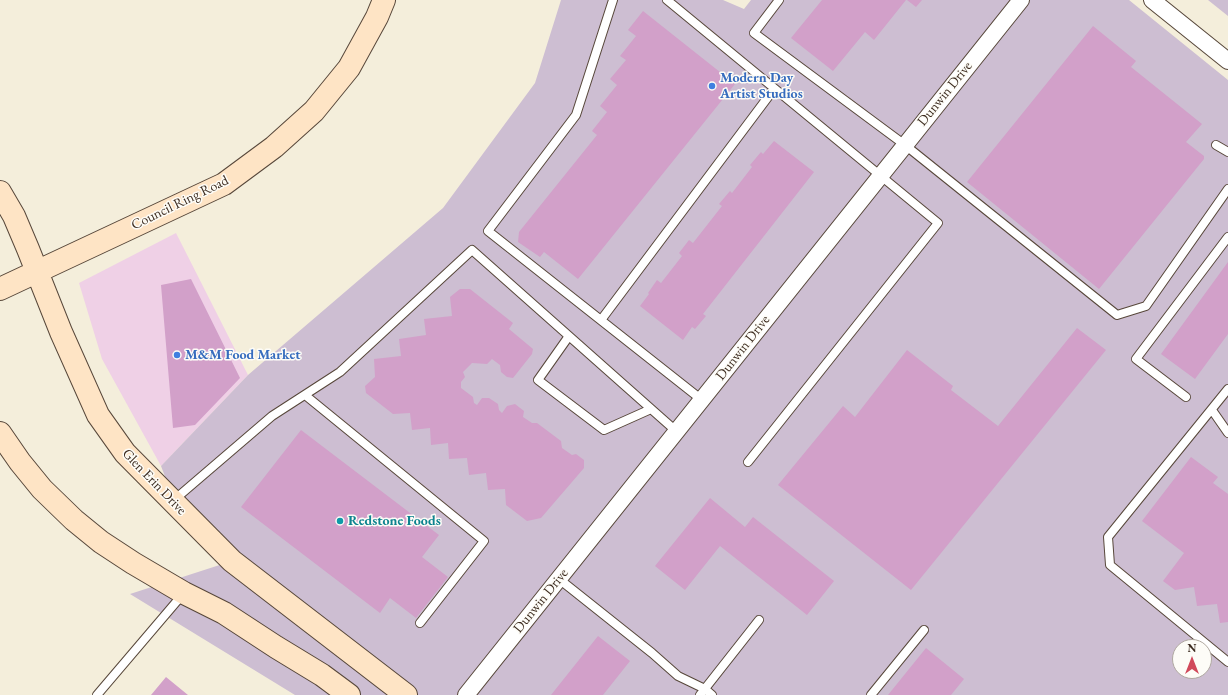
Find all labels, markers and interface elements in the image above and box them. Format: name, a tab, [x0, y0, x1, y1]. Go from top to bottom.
street label: Dunwin Drive	[914, 58, 976, 130]
place label: Modern Day Artist Studios	[720, 70, 803, 102]
marker: Modern Day Artist Studios	[707, 81, 717, 91]
street label: Council Ring Road	[129, 172, 231, 234]
street label: Dunwin Drive	[712, 312, 774, 384]
place label: M&M Food Market	[185, 347, 300, 363]
marker: M&M Food Market	[172, 350, 182, 360]
street label: Glen Erin Drive	[118, 445, 190, 519]
place label: Redstone Foods	[348, 513, 441, 529]
marker: Redstone Foods	[335, 516, 345, 526]
street label: Dunwin Drive	[510, 565, 572, 637]
north arrow	[1172, 639, 1212, 679]
text: N	[1188, 641, 1196, 655]

